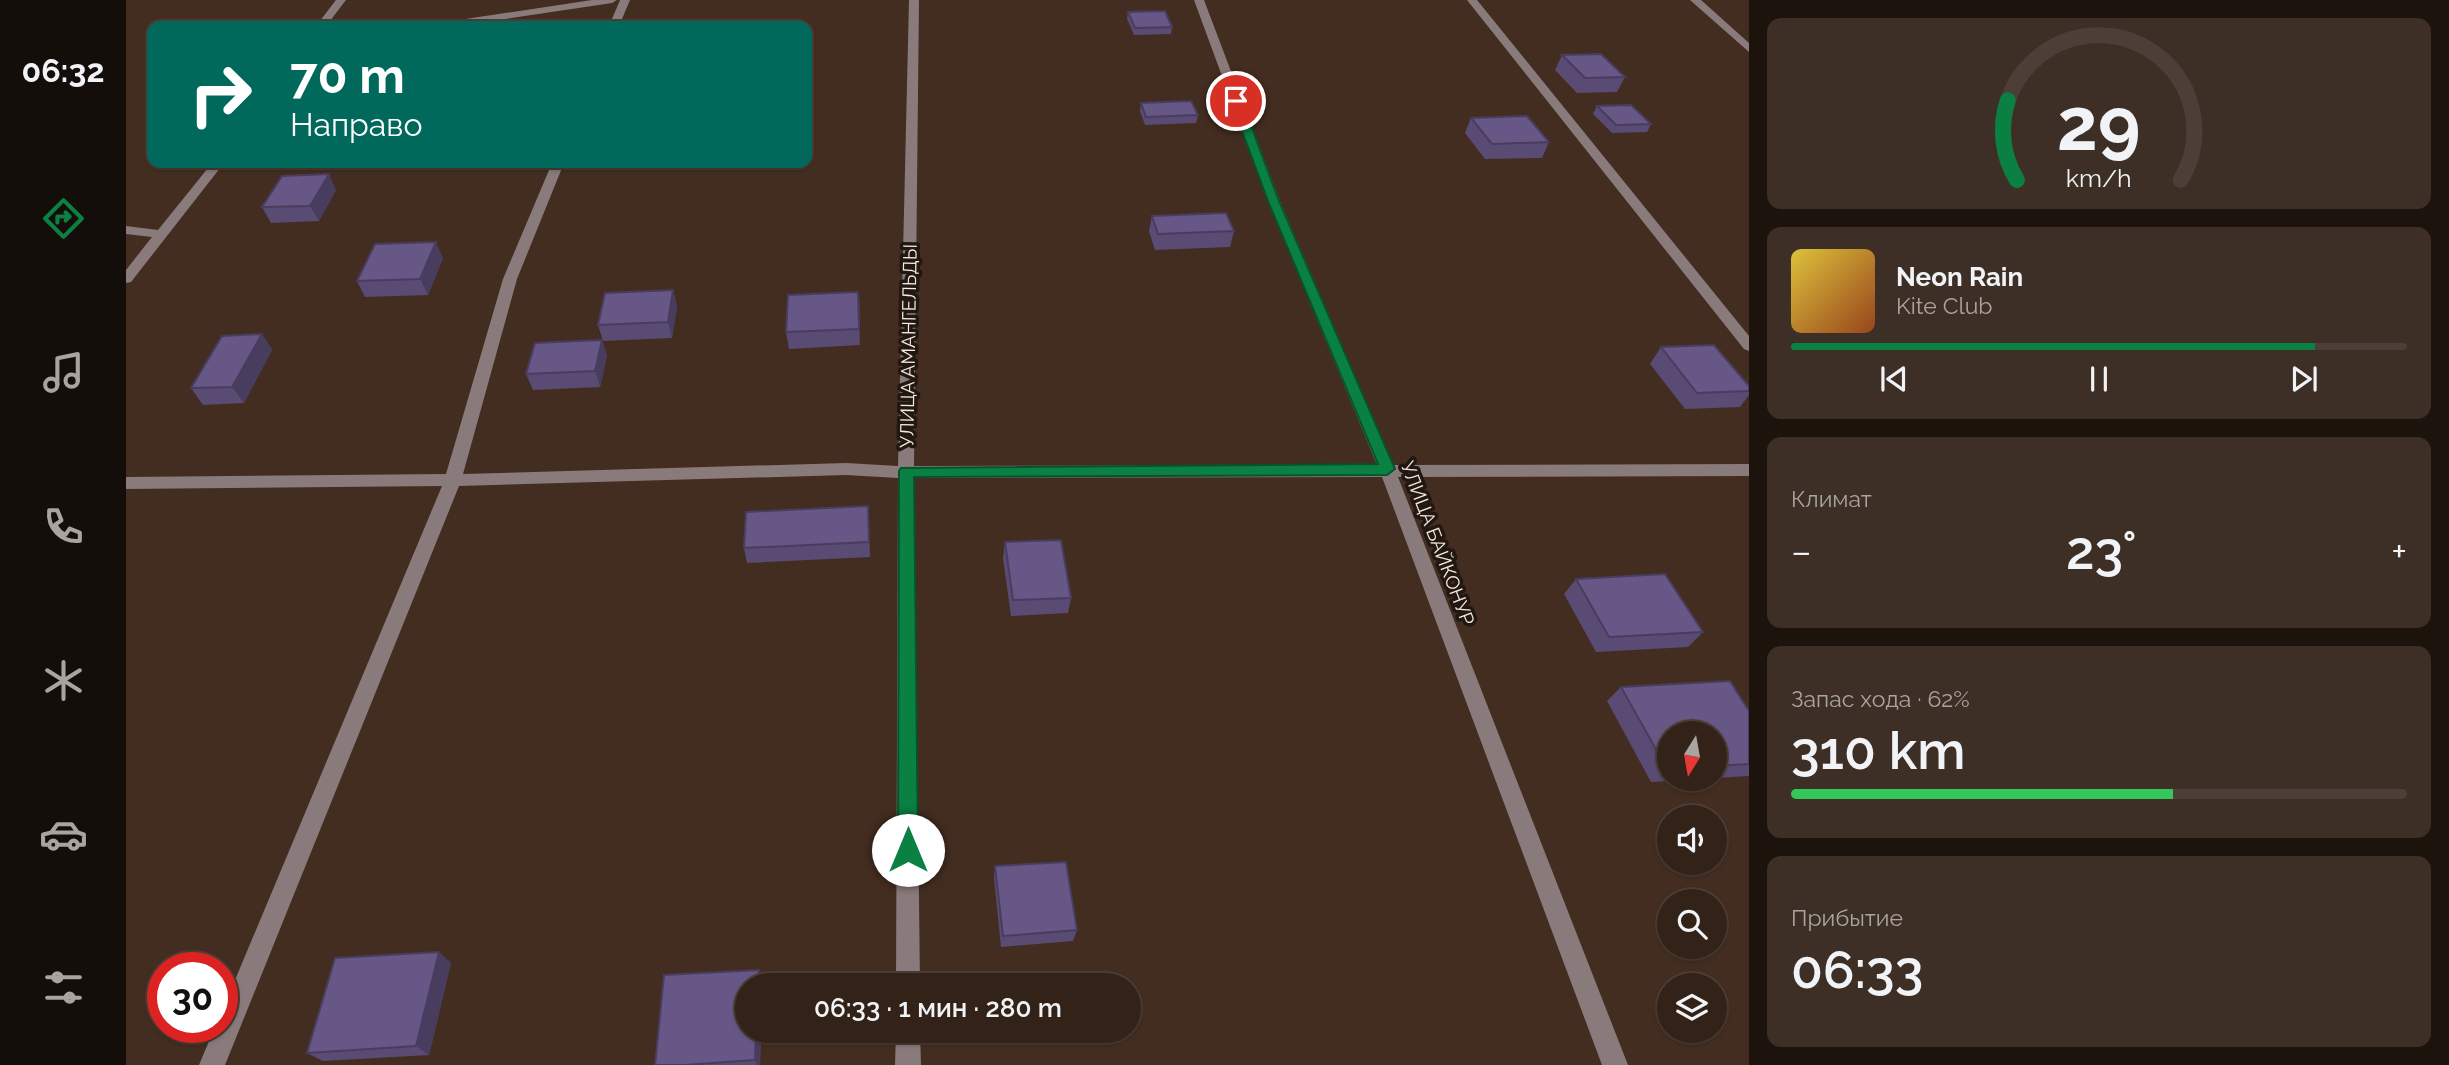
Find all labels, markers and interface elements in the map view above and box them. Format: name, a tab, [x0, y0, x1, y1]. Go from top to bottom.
text: 70 m	[290, 47, 405, 104]
icon: right	[175, 49, 266, 140]
text: 06:32	[22, 52, 104, 89]
pin	[1206, 71, 1266, 131]
icon: arrive	[1217, 82, 1255, 120]
text: 29	[2057, 82, 2141, 167]
text: Направо	[290, 106, 422, 143]
text: km/h	[2066, 163, 2132, 193]
icon: directions	[39, 194, 88, 243]
street label: УЛИЦА АМАНГЕЛЬДЫ	[895, 244, 921, 448]
text: Neon Rain	[1896, 262, 2023, 292]
text: Kite Club	[1896, 292, 1993, 319]
icon: music	[39, 348, 88, 397]
icon: previous	[1875, 360, 1913, 398]
icon: pause	[2080, 360, 2118, 398]
icon: next	[2285, 360, 2323, 398]
street label: УЛИЦА БАЙКОНУР	[1397, 458, 1479, 628]
text: Климат	[1791, 485, 1872, 512]
icon: phone	[39, 502, 88, 551]
text: 23°	[2066, 520, 2137, 581]
text: −	[1791, 529, 1811, 574]
text: +	[2391, 529, 2407, 574]
icon: climate	[39, 656, 88, 705]
text: Запас хода · 62%	[1791, 685, 1970, 712]
text: 310 km	[1791, 720, 1966, 781]
north arrow	[1657, 721, 1727, 791]
map controls	[1657, 721, 1727, 1043]
button: sound	[1657, 805, 1727, 875]
icon: car	[39, 810, 88, 859]
position arrow	[871, 813, 945, 887]
button: search	[1657, 889, 1727, 959]
text: Прибытие	[1791, 904, 1903, 931]
text: 06:33	[1791, 939, 1923, 1000]
speed limit sign: 30	[147, 952, 238, 1043]
icon: filters	[39, 963, 88, 1012]
button: layers	[1657, 973, 1727, 1043]
text: 06:33 · 1 мин · 280 m	[814, 993, 1062, 1023]

